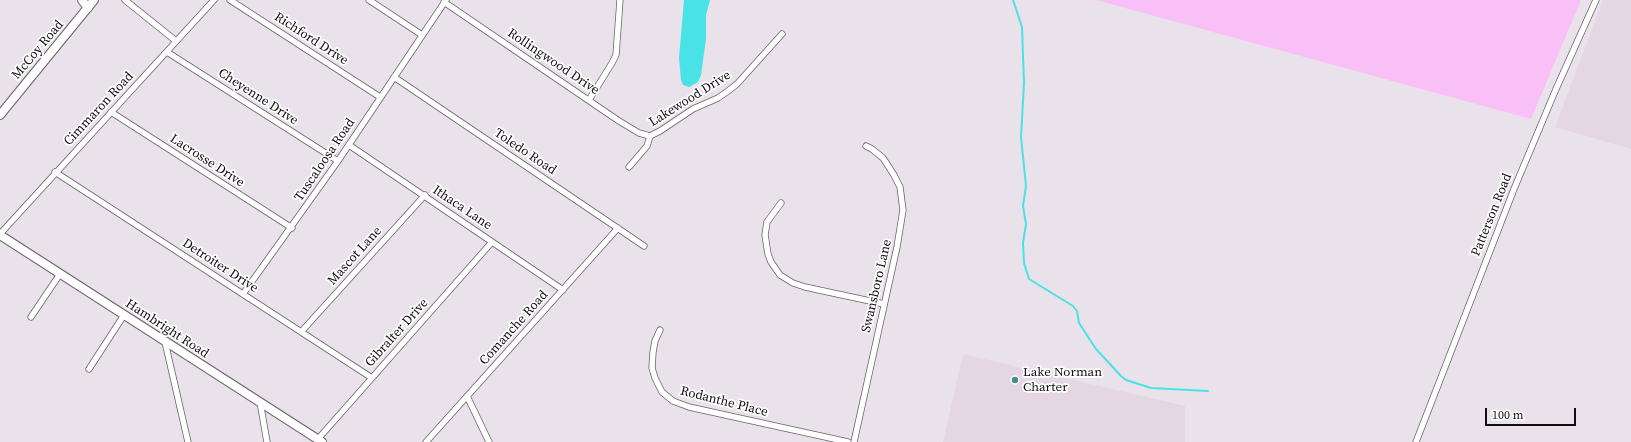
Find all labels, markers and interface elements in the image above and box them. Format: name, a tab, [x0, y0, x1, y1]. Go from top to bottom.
street label: Richford Drive	[271, 9, 351, 69]
street label: McCoy Road	[9, 17, 67, 83]
street label: Rollingwood Drive	[504, 26, 602, 98]
street label: Cheyenne Drive	[215, 65, 301, 129]
street label: Lakewood Drive	[646, 68, 734, 130]
street label: Cimmaron Road	[61, 69, 137, 149]
street label: Tuscaloosa Road	[292, 116, 358, 204]
street label: Toledo Road	[491, 126, 559, 178]
street label: Lacrosse Drive	[167, 131, 247, 191]
street label: Patterson Road	[1468, 171, 1516, 259]
street label: Ithaca Lane	[429, 182, 495, 234]
street label: Mascot Lane	[325, 224, 385, 288]
street label: Detroiter Drive	[179, 236, 261, 296]
street label: Swansboro Lane	[859, 238, 895, 334]
street label: Comanche Road	[477, 288, 551, 368]
street label: Hambright Road	[122, 296, 212, 362]
street label: Gibralter Drive	[362, 296, 432, 370]
place label: Lake Norman Charter	[1023, 365, 1102, 396]
marker: Lake Norman Charter	[1010, 375, 1020, 385]
street label: Rodanthe Place	[679, 384, 769, 420]
scale bar	[1487, 400, 1578, 426]
text: 100 m	[1492, 407, 1524, 423]

